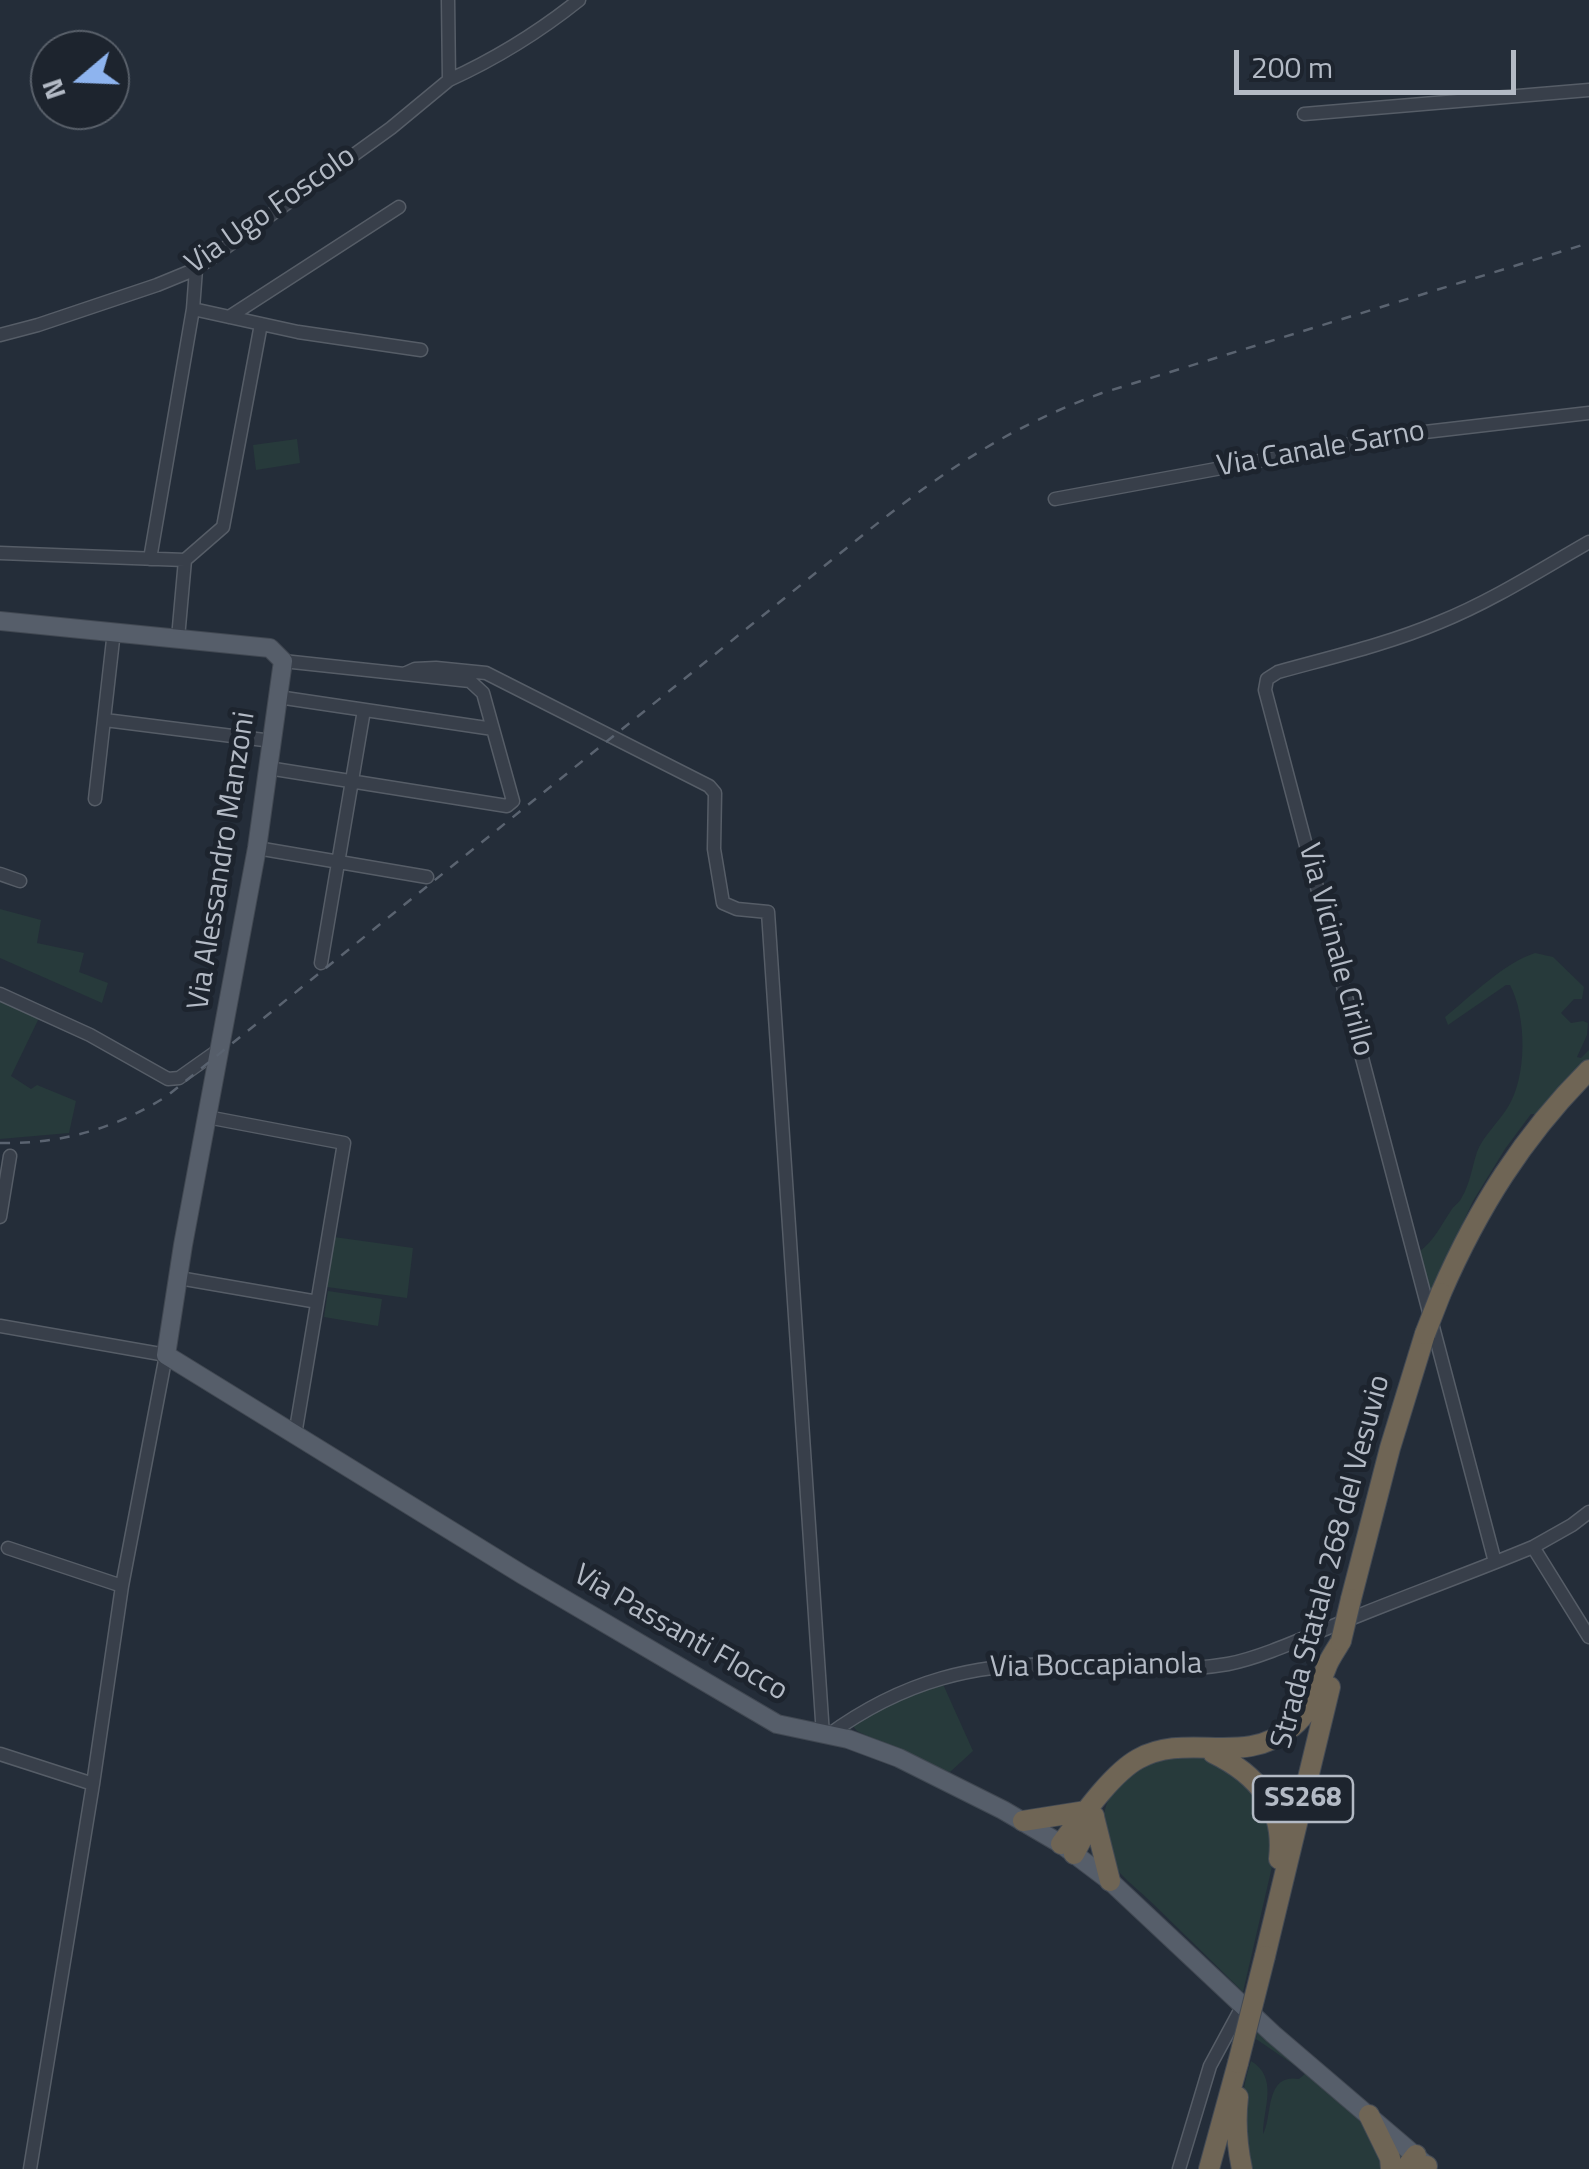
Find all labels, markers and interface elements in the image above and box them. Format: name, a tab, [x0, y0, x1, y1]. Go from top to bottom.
north arrow	[30, 30, 130, 130]
scale bar	[1239, 30, 1522, 92]
text: 200 m	[1251, 44, 1333, 90]
text: N	[30, 73, 77, 105]
street label: Via Ugo Foscolo	[179, 139, 363, 283]
street label: Via Canale Sarno	[1214, 414, 1428, 486]
street label: Via Alessandro Manzoni	[182, 709, 264, 1013]
street label: Via Vicinale Cirillo	[1289, 840, 1381, 1060]
street label: Strada Statale 268 del Vesuvio	[1265, 1371, 1399, 1753]
street label: Via Passanti Flocco	[567, 1558, 793, 1710]
street label: Via Boccapianola	[990, 1647, 1202, 1687]
road number: SS268	[1253, 1776, 1353, 1822]

